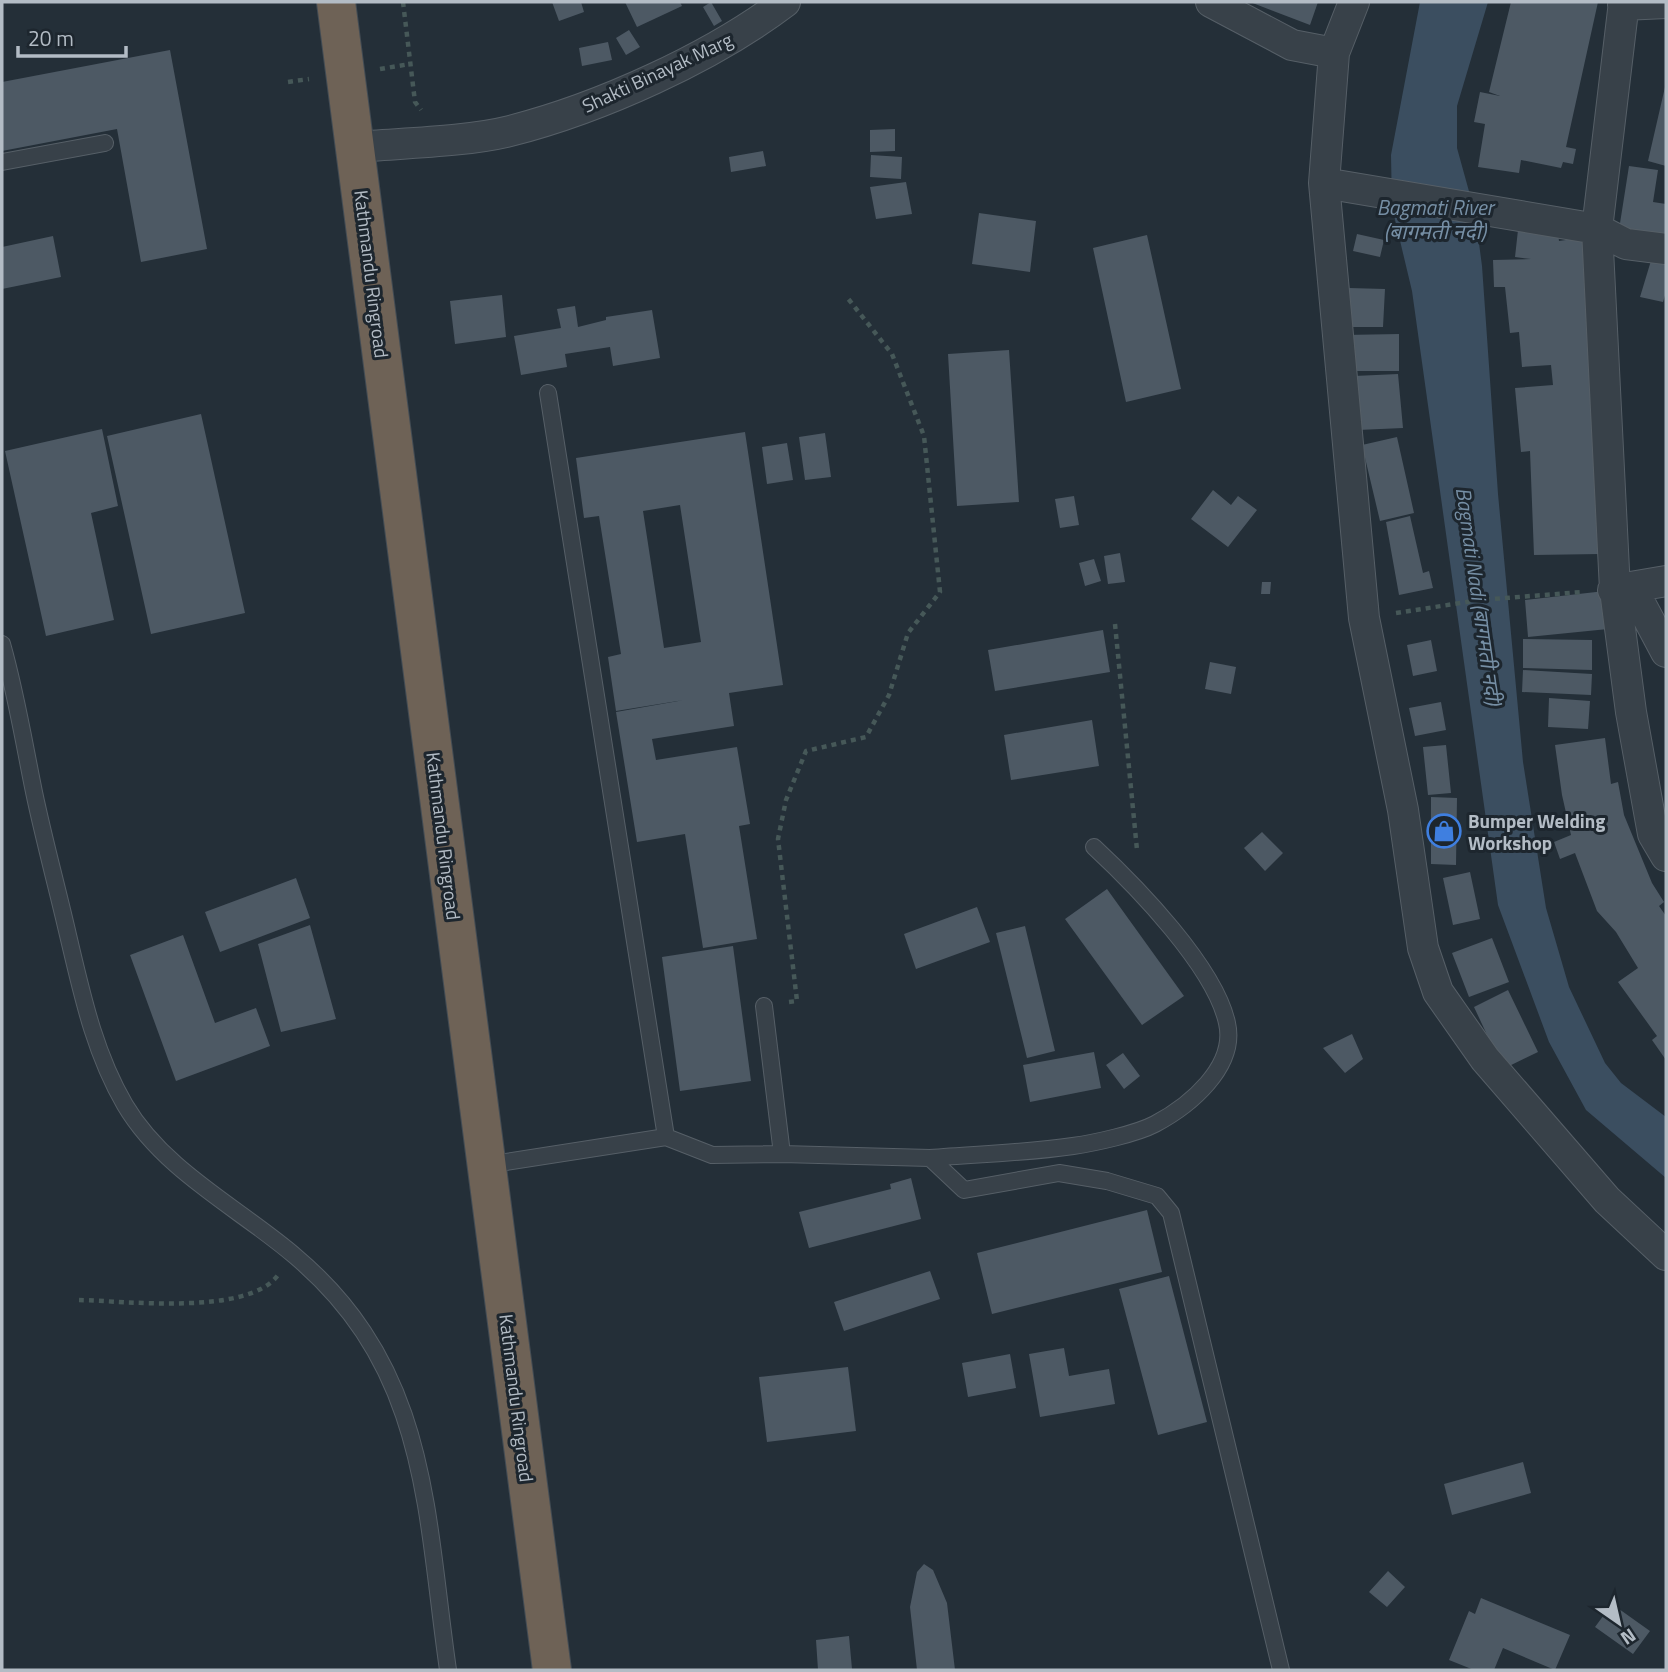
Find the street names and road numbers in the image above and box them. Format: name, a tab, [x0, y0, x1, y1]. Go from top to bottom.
street label: Shakti Binayak Marg	[577, 24, 737, 120]
street label: Kathmandu Ringroad	[347, 188, 397, 360]
street label: Kathmandu Ringroad	[419, 750, 469, 922]
street label: Kathmandu Ringroad	[492, 1312, 542, 1484]

